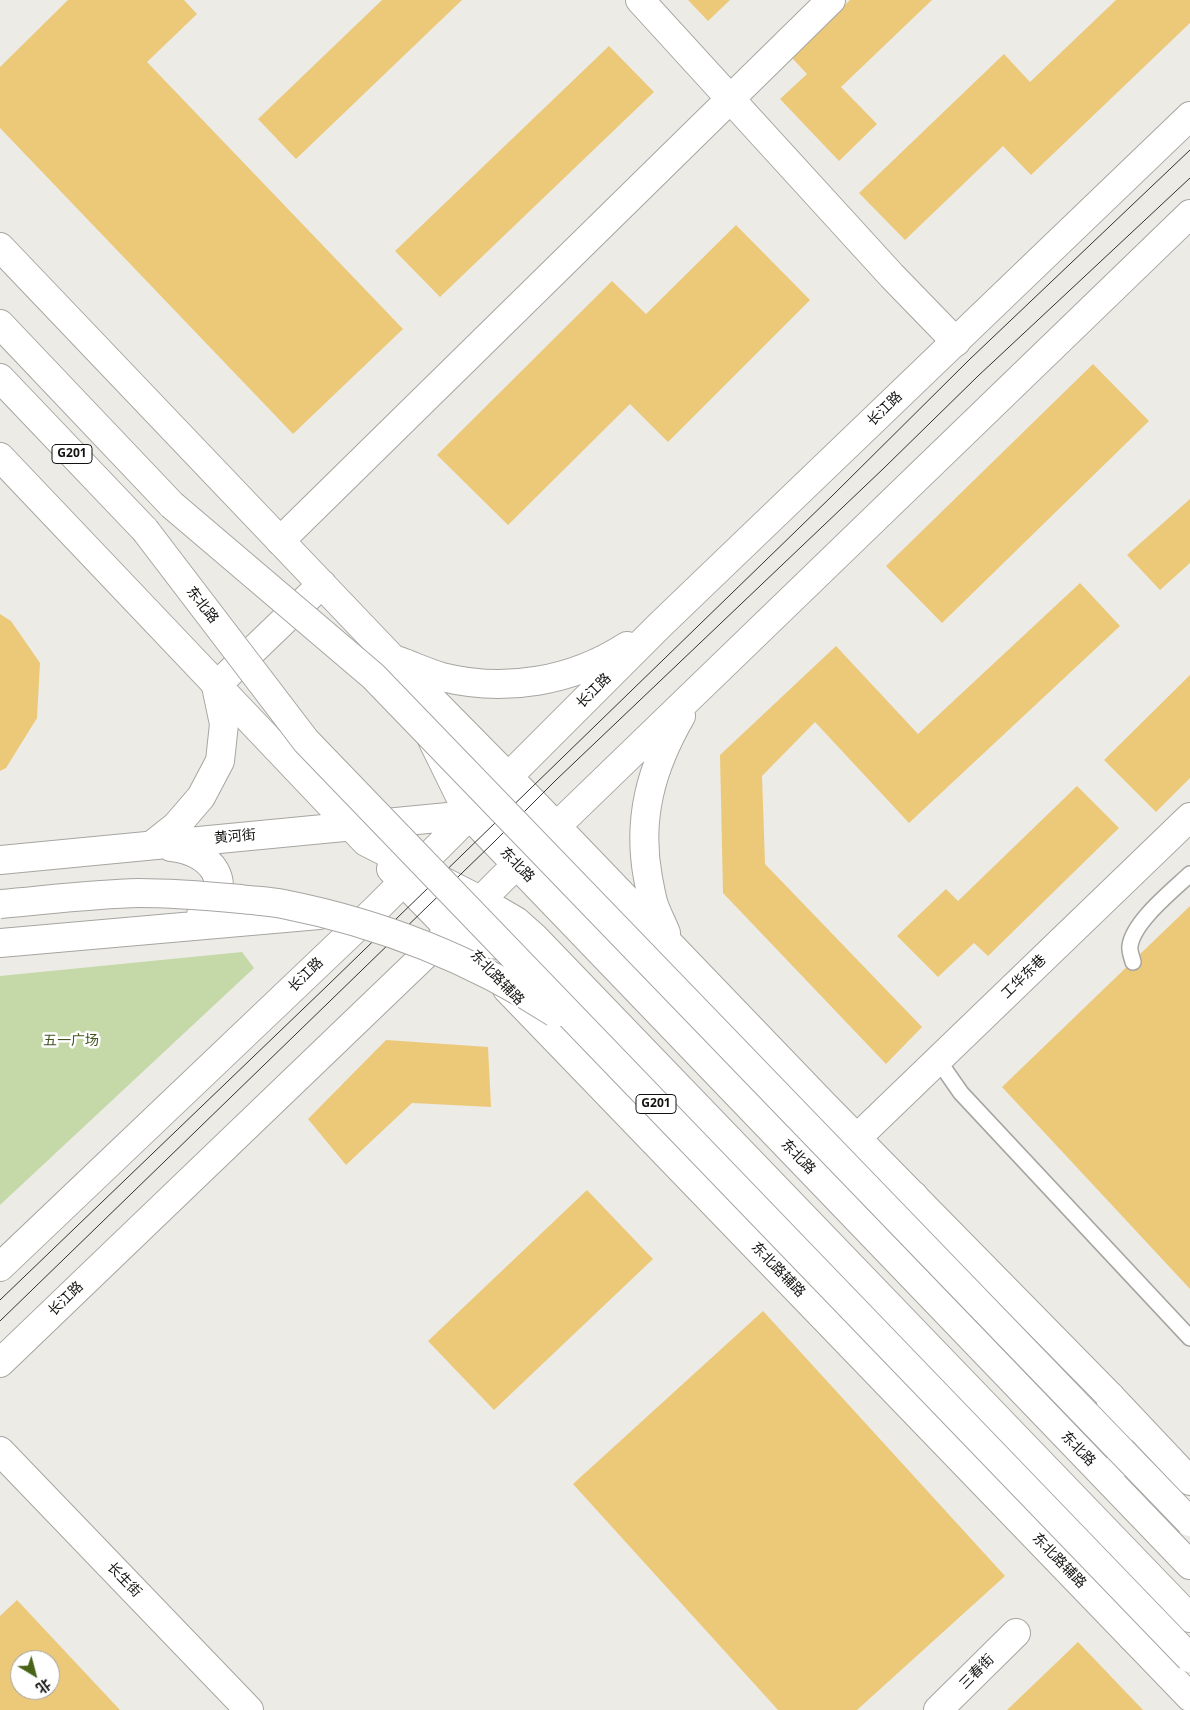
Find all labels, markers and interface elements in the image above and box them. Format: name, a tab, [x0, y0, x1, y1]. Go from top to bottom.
street label: 长江路	[864, 388, 906, 430]
road number: G201	[52, 444, 92, 464]
street label: 东北路	[182, 583, 222, 627]
street label: 长江路	[573, 670, 615, 712]
street label: 黄河街	[213, 827, 257, 847]
street label: 东北路	[496, 844, 538, 886]
street label: 东北路辅路	[467, 947, 527, 1009]
street label: 工华东巷	[998, 952, 1050, 1002]
street label: 长江路	[285, 954, 327, 996]
park label: 五一广场	[43, 1033, 99, 1049]
road number: G201	[636, 1094, 676, 1114]
street label: 东北路	[777, 1136, 819, 1178]
street label: 东北路辅路	[748, 1239, 808, 1301]
street label: 长江路	[45, 1278, 87, 1320]
street label: 东北路	[1057, 1428, 1099, 1470]
street label: 东北路辅路	[1029, 1530, 1089, 1592]
street label: 长生街	[103, 1559, 145, 1601]
north arrow	[10, 1650, 60, 1700]
street label: 三春街	[956, 1651, 998, 1693]
text: 北	[32, 1675, 55, 1698]

